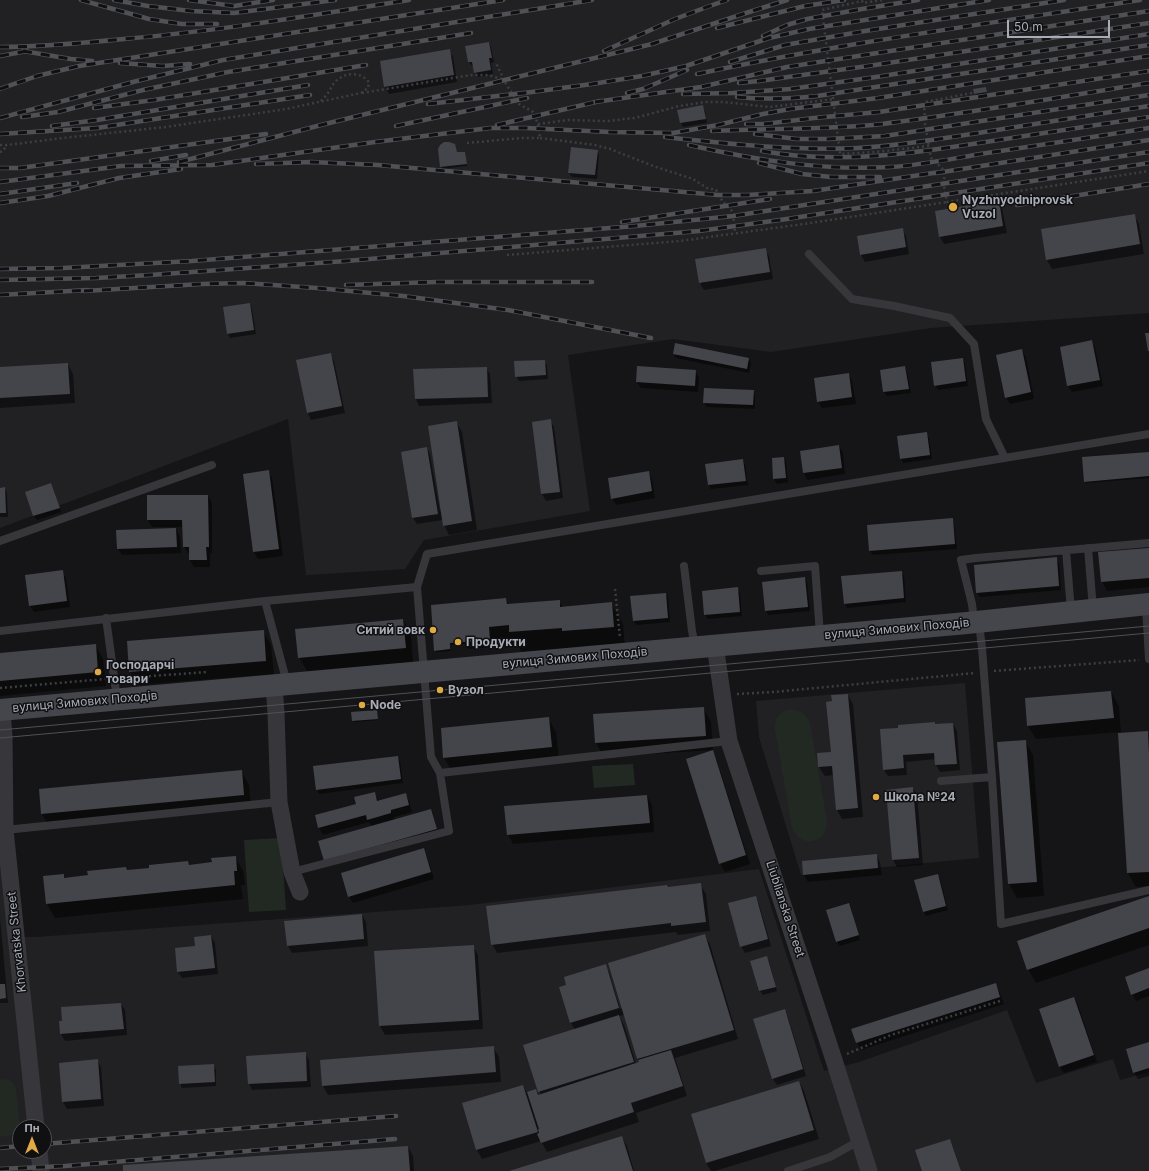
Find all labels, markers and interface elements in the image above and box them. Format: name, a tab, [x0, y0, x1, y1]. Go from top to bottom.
scale bar	[1009, 12, 1112, 38]
text: 50 m	[1014, 19, 1043, 34]
place label: Nyzhnyodniprovsk Vuzol	[962, 193, 1073, 221]
marker: Nyzhnyodniprovsk Vuzol	[947, 201, 959, 213]
street label: вулиця Зимових Походів	[824, 615, 970, 643]
place label: Ситий вовк	[356, 623, 425, 637]
marker: Ситий вовк	[428, 625, 438, 635]
place label: Продукти	[466, 635, 526, 649]
marker: Продукти	[453, 637, 463, 647]
street label: вулиця Зимових Походів	[502, 644, 648, 672]
place label: Господарчі товари	[106, 658, 174, 686]
marker: Господарчі товари	[93, 667, 103, 677]
place label: Вузол	[448, 683, 484, 697]
marker: Вузол	[435, 685, 445, 695]
street label: вулиця Зимових Походів	[12, 688, 158, 716]
place label: Node	[370, 698, 401, 712]
marker: Node	[357, 700, 367, 710]
place label: Школа №24	[884, 790, 956, 804]
marker: Школа №24	[871, 792, 881, 802]
street label: Liublianska Street	[763, 859, 807, 959]
street label: Khorvatska Street	[5, 891, 29, 993]
north arrow	[12, 1119, 52, 1159]
text: Пн	[24, 1121, 40, 1135]

